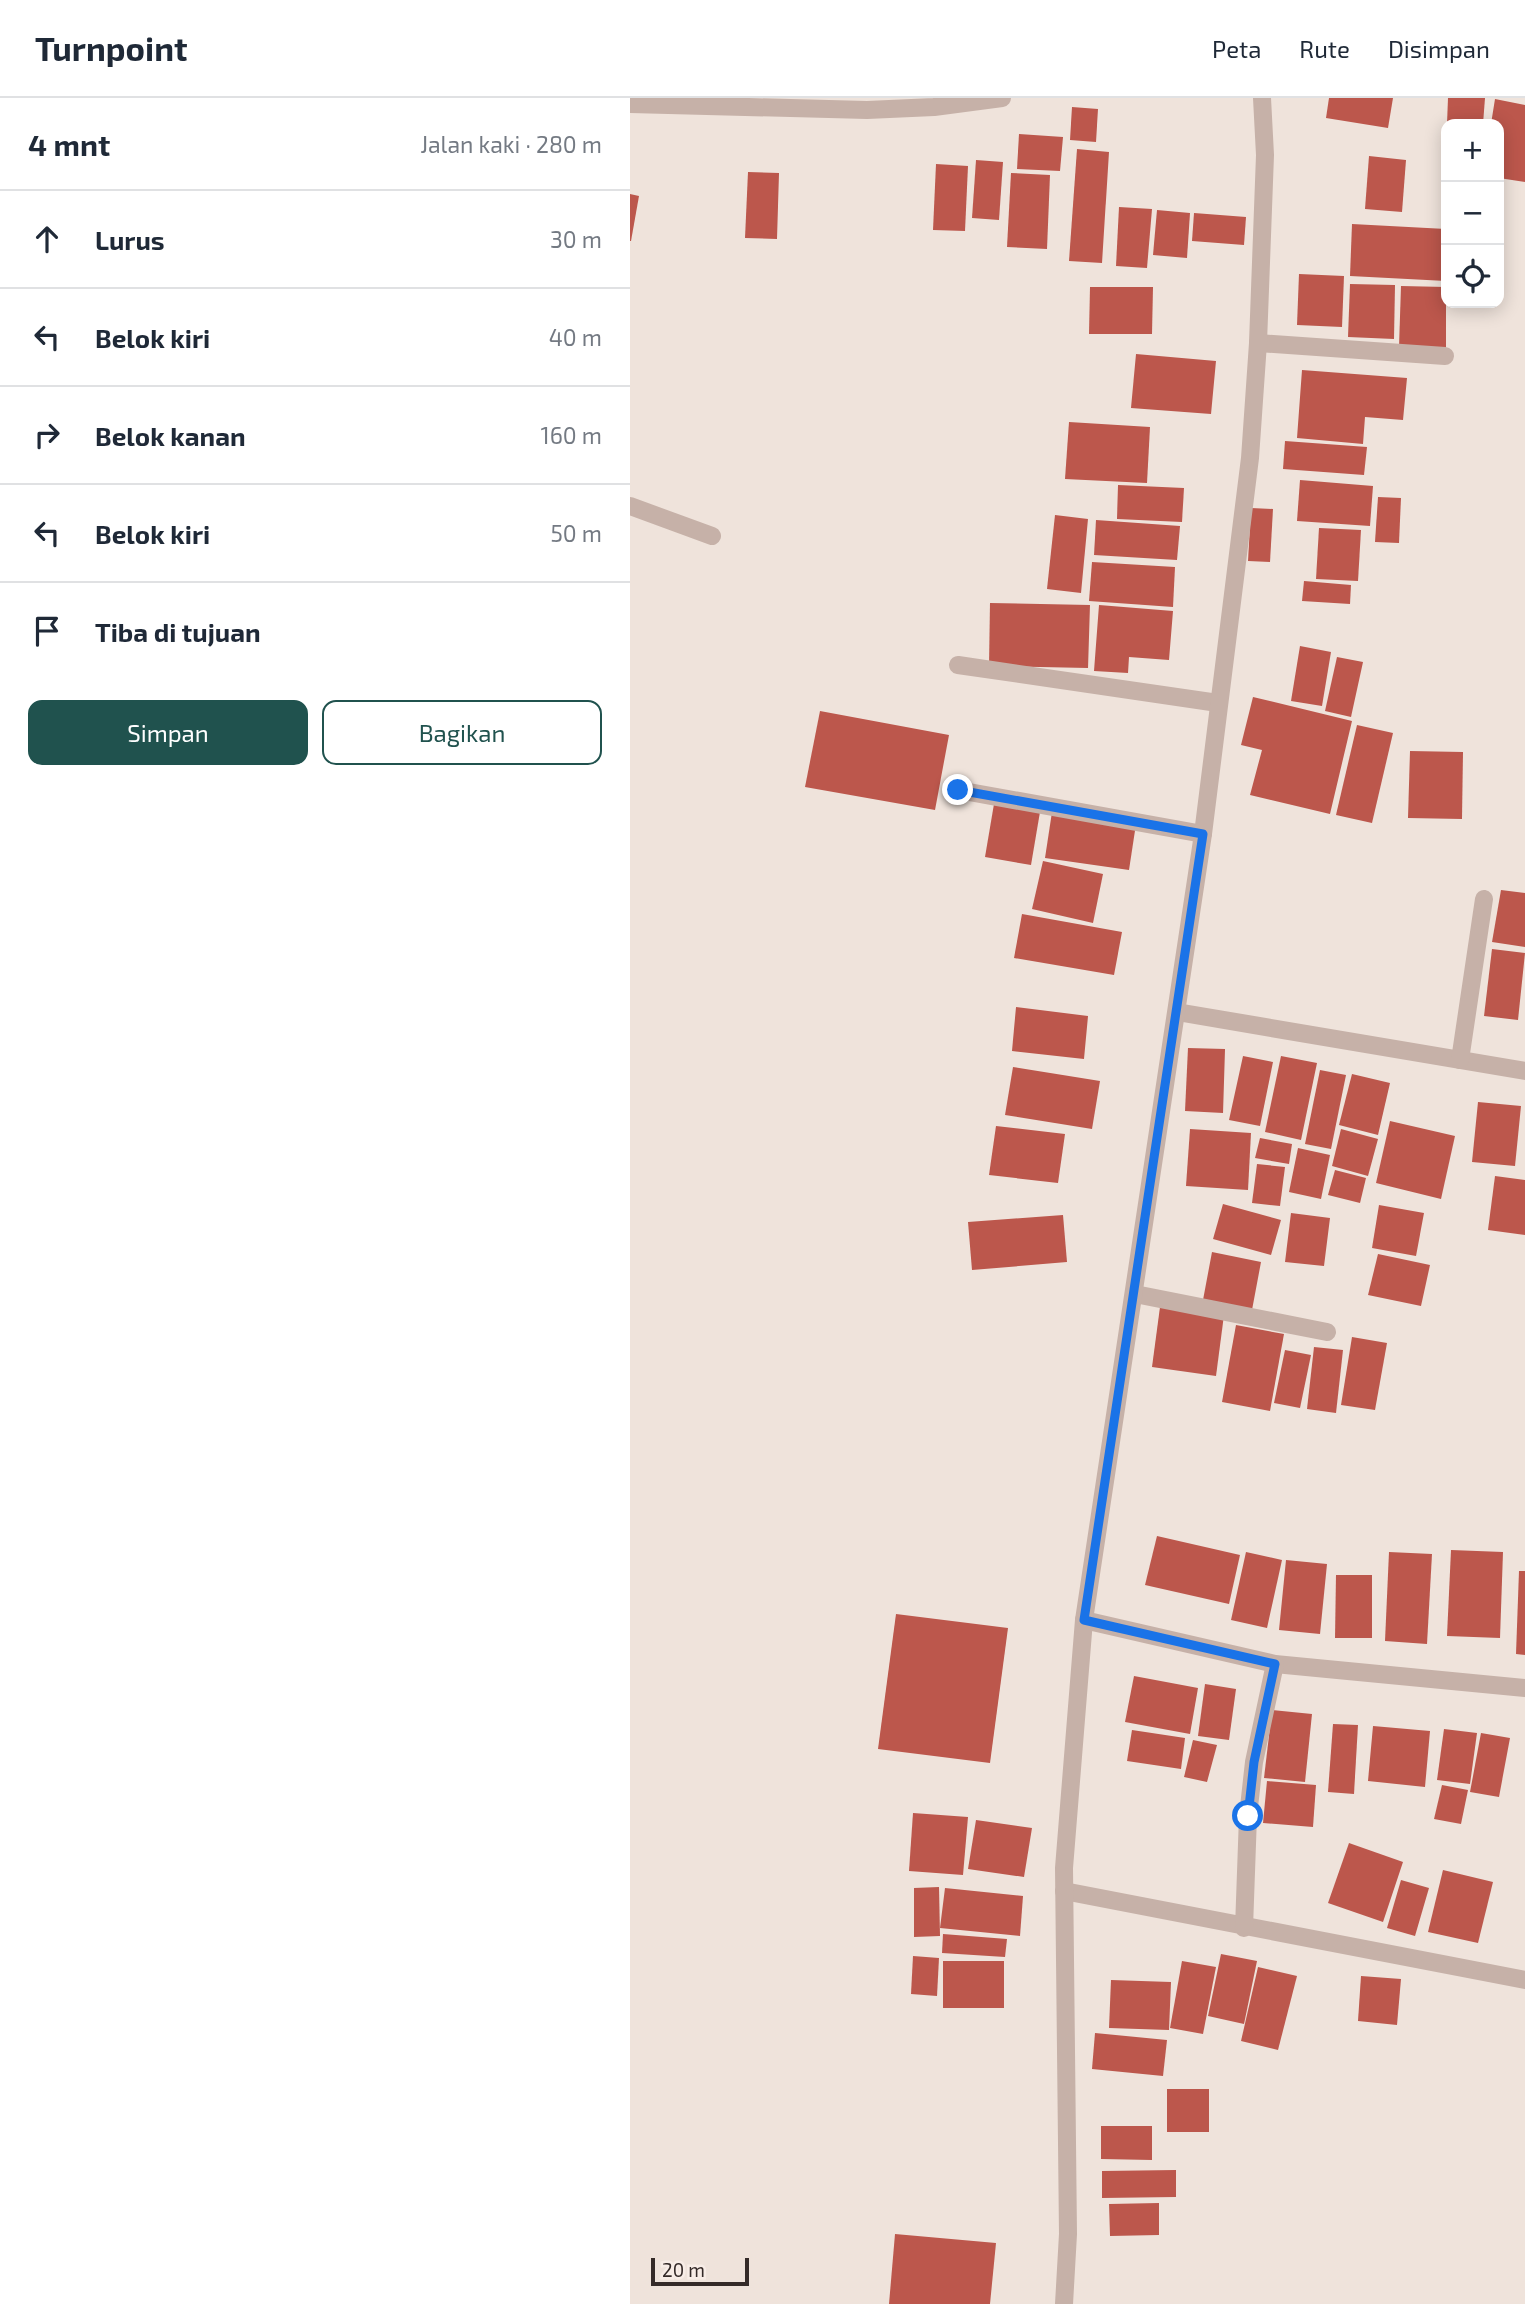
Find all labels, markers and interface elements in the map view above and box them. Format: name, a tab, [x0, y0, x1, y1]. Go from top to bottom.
text: Turnpoint	[35, 28, 188, 68]
text: Peta	[1212, 34, 1261, 63]
text: Rute	[1299, 34, 1350, 63]
text: Disimpan	[1388, 34, 1490, 63]
map controls	[1441, 119, 1504, 308]
button: +	[1441, 119, 1504, 182]
text: 4 mnt	[28, 126, 110, 162]
text: Jalan kaki · 280 m	[420, 130, 602, 158]
button: −	[1441, 182, 1504, 245]
icon: ahead	[28, 220, 66, 258]
text: Lurus	[95, 224, 165, 255]
text: 30 m	[550, 225, 602, 253]
button: locate	[1441, 245, 1504, 308]
icon: left	[28, 318, 66, 356]
text: Belok kiri	[95, 322, 210, 353]
text: 40 m	[549, 323, 602, 351]
icon: right	[28, 416, 66, 454]
text: Belok kanan	[95, 420, 246, 451]
text: 160 m	[541, 421, 602, 449]
icon: left	[28, 514, 66, 552]
text: Belok kiri	[95, 518, 210, 549]
text: 50 m	[551, 519, 602, 547]
icon: arrive	[28, 612, 66, 650]
text: Tiba di tujuan	[95, 616, 261, 647]
button: Simpan	[28, 700, 308, 765]
button: Bagikan	[322, 700, 602, 765]
route end	[942, 774, 973, 805]
route start	[1232, 1800, 1263, 1831]
scale bar	[651, 2255, 749, 2287]
text: 20 m	[662, 2258, 705, 2281]

